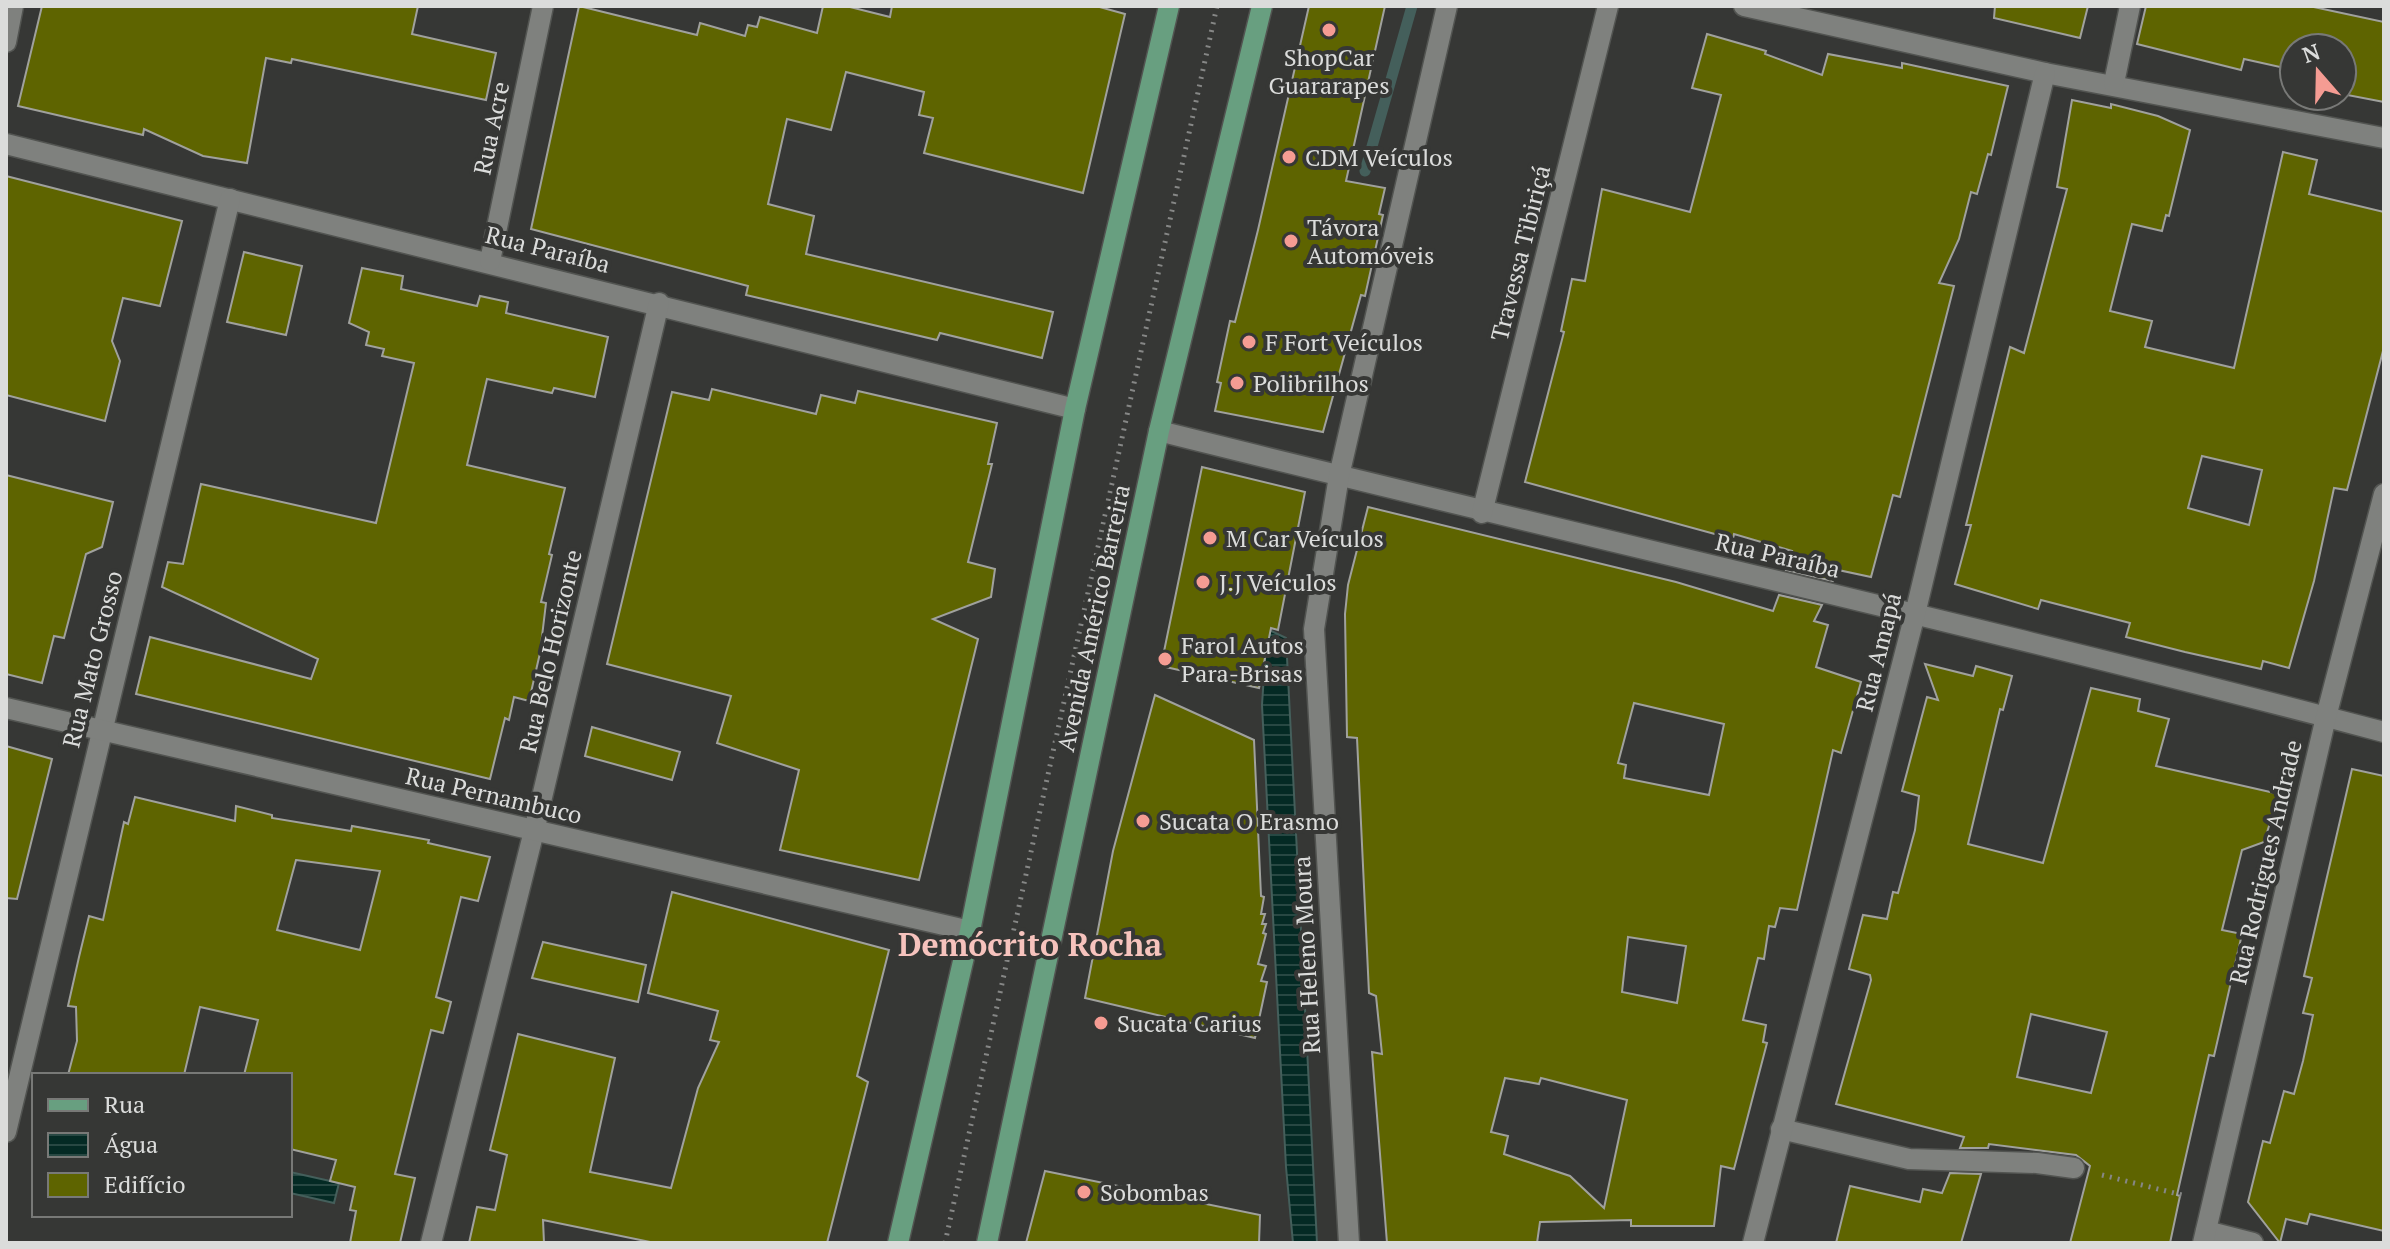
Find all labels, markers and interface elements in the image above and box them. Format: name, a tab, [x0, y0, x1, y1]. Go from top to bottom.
marker: ShopCar Guararapes	[1320, 21, 1338, 39]
north arrow	[2278, 32, 2358, 112]
text: N	[2298, 36, 2324, 69]
place label: ShopCar Guararapes	[1268, 41, 1390, 101]
street label: Rua Acre	[466, 78, 516, 178]
place label: CDM Veículos	[1305, 141, 1453, 173]
marker: CDM Veículos	[1280, 148, 1298, 166]
street label: Travessa Tibiriçá	[1483, 162, 1557, 344]
place label: Távora Automóveis	[1307, 211, 1434, 271]
street label: Rua Paraíba	[482, 218, 614, 280]
marker: Távora Automóveis	[1282, 232, 1300, 250]
place label: F Fort Veículos	[1265, 326, 1423, 358]
marker: F Fort Veículos	[1240, 333, 1258, 351]
place label: Polibrilhos	[1253, 367, 1369, 399]
marker: Polibrilhos	[1228, 374, 1246, 392]
street label: Avenida Américo Barreira	[1049, 482, 1137, 754]
place label: M Car Veículos	[1226, 522, 1384, 554]
street label: Rua Paraíba	[1712, 525, 1844, 585]
marker: M Car Veículos	[1201, 529, 1219, 547]
street label: Rua Belo Horizonte	[511, 546, 589, 756]
place label: J.J Veículos	[1219, 566, 1337, 598]
street label: Rua Mato Grosso	[55, 567, 129, 751]
marker: J.J Veículos	[1194, 573, 1212, 591]
street label: Rua Amapá	[1848, 589, 1908, 715]
place label: Farol Autos Para-Brisas	[1181, 629, 1304, 689]
marker: Farol Autos Para-Brisas	[1156, 650, 1174, 668]
street label: Rua Rodrigues Andrade	[2221, 737, 2309, 987]
street label: Rua Pernambuco	[403, 759, 585, 831]
place label: Sucata O Erasmo	[1159, 805, 1339, 837]
marker: Sucata O Erasmo	[1134, 812, 1152, 830]
street label: Rua Heleno Moura	[1285, 855, 1327, 1055]
district label: Demócrito Rocha	[898, 923, 1162, 965]
place label: Sucata Carius	[1117, 1007, 1262, 1039]
marker: Sucata Carius	[1092, 1014, 1110, 1032]
legend	[32, 1073, 292, 1217]
text: Rua	[104, 1088, 145, 1120]
text: Água	[104, 1128, 158, 1160]
text: Edifício	[104, 1168, 186, 1200]
place label: Sobombas	[1100, 1176, 1209, 1208]
marker: Sobombas	[1075, 1183, 1093, 1201]

